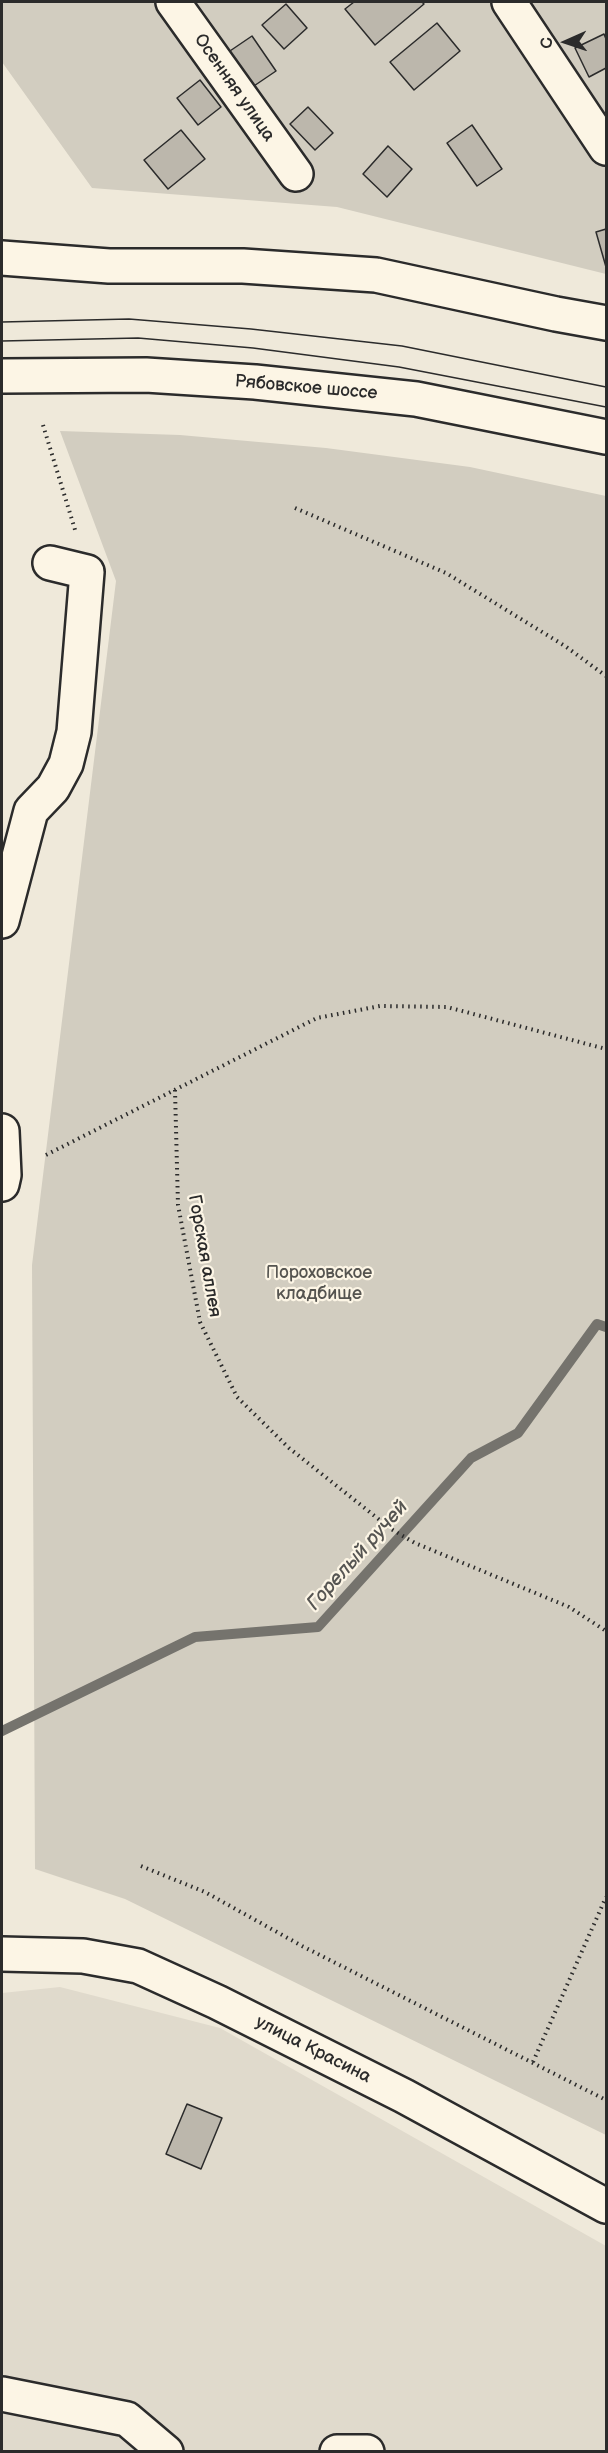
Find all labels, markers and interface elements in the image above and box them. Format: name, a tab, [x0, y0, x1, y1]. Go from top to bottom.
north arrow	[536, 12, 596, 72]
street label: Осенняя улица	[189, 30, 279, 146]
text: С	[538, 37, 557, 49]
street label: Рябовское шоссе	[234, 371, 378, 405]
street label: Горская аллея	[183, 1193, 225, 1319]
park label: Пороховское кладбище	[266, 1262, 372, 1304]
water label: Горелый ручей	[302, 1496, 414, 1616]
street label: улица Красина	[252, 2012, 374, 2088]

